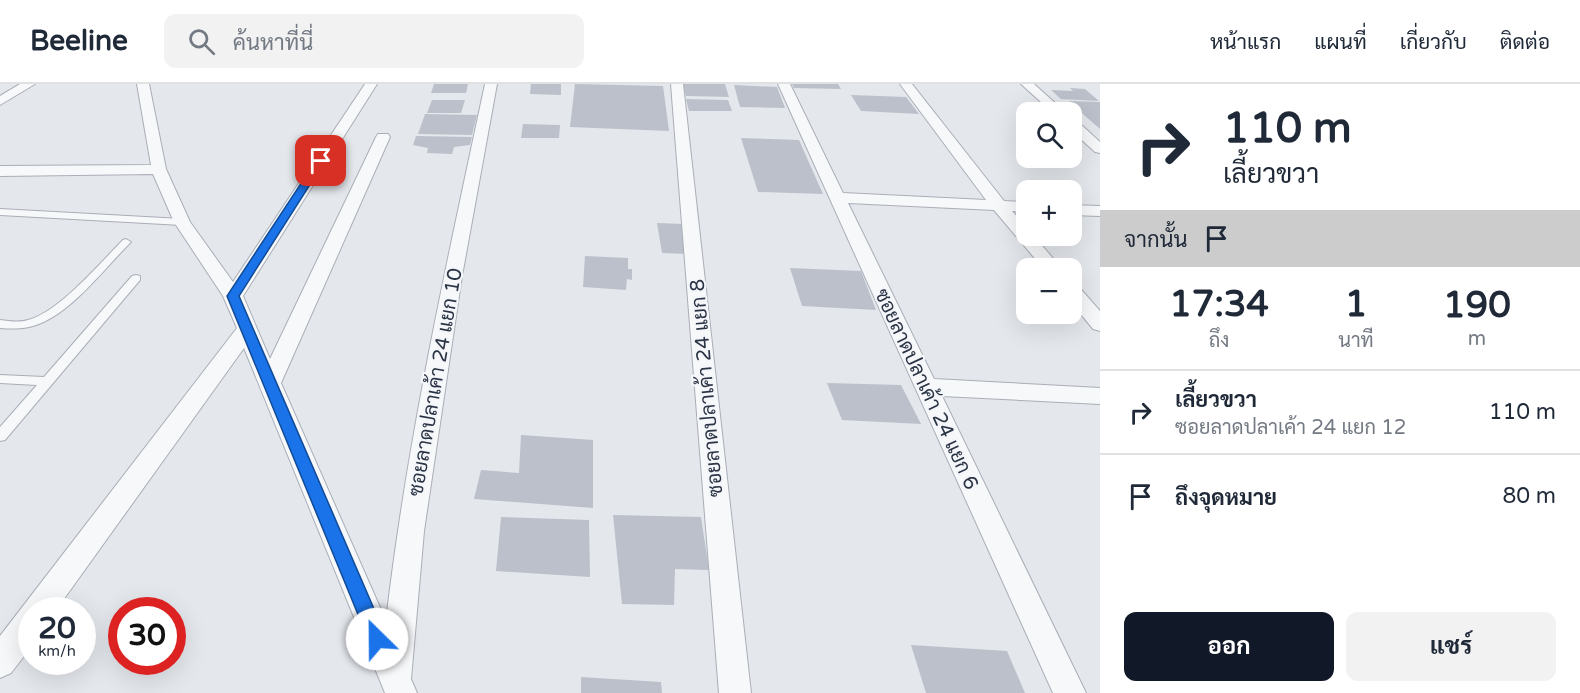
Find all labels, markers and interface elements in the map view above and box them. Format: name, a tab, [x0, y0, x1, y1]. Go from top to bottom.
search box	[164, 14, 584, 68]
text: Beeline	[30, 24, 128, 58]
icon: search	[185, 25, 218, 58]
text: ค้นหาที่นี่	[233, 30, 313, 56]
text: หน้าแรก	[1210, 30, 1281, 55]
text: แผนที่	[1314, 30, 1367, 55]
text: เกี่ยวกับ	[1400, 30, 1467, 55]
text: ติดต่อ	[1500, 30, 1550, 55]
map controls	[1016, 102, 1082, 324]
button: search	[1016, 102, 1082, 168]
text: 110 m	[1223, 103, 1352, 154]
icon: right	[1124, 108, 1202, 186]
pin	[295, 135, 346, 186]
icon: arrive	[304, 144, 337, 177]
text: เลี้ยวขวา	[1223, 158, 1319, 191]
button: +	[1016, 180, 1082, 246]
icon: arrive	[1200, 222, 1233, 255]
text: จากนั้น	[1124, 227, 1188, 253]
button: −	[1016, 258, 1082, 324]
street label: ซอยลาดปลาเค้า 24 แยก 10	[403, 266, 468, 498]
street label: ซอยลาดปลาเค้า 24 แยก 8	[685, 278, 728, 498]
text: 17:34	[1169, 283, 1269, 326]
text: 1	[1345, 283, 1367, 326]
text: 190	[1443, 284, 1511, 327]
street label: ซอยลาดปลาเค้า 24 แยก 6	[869, 285, 984, 494]
text: m	[1468, 327, 1486, 351]
text: ถึง	[1209, 329, 1229, 353]
text: นาที	[1338, 329, 1374, 353]
text: เลี้ยวขวา	[1175, 387, 1257, 413]
icon: right	[1124, 396, 1157, 429]
text: 110 m	[1489, 399, 1556, 425]
text: ซอยลาดปลาเค้า 24 แยก 12	[1175, 416, 1406, 440]
icon: arrive	[1124, 480, 1157, 513]
text: 80 m	[1502, 483, 1556, 509]
text: ถึงจุดหมาย	[1175, 485, 1277, 511]
speed limit sign: 30	[108, 597, 186, 675]
position arrow	[345, 607, 409, 671]
text: 20	[38, 610, 76, 647]
button: ออก	[1124, 612, 1334, 681]
button: แชร์	[1346, 612, 1556, 681]
text: km/h	[38, 642, 76, 660]

